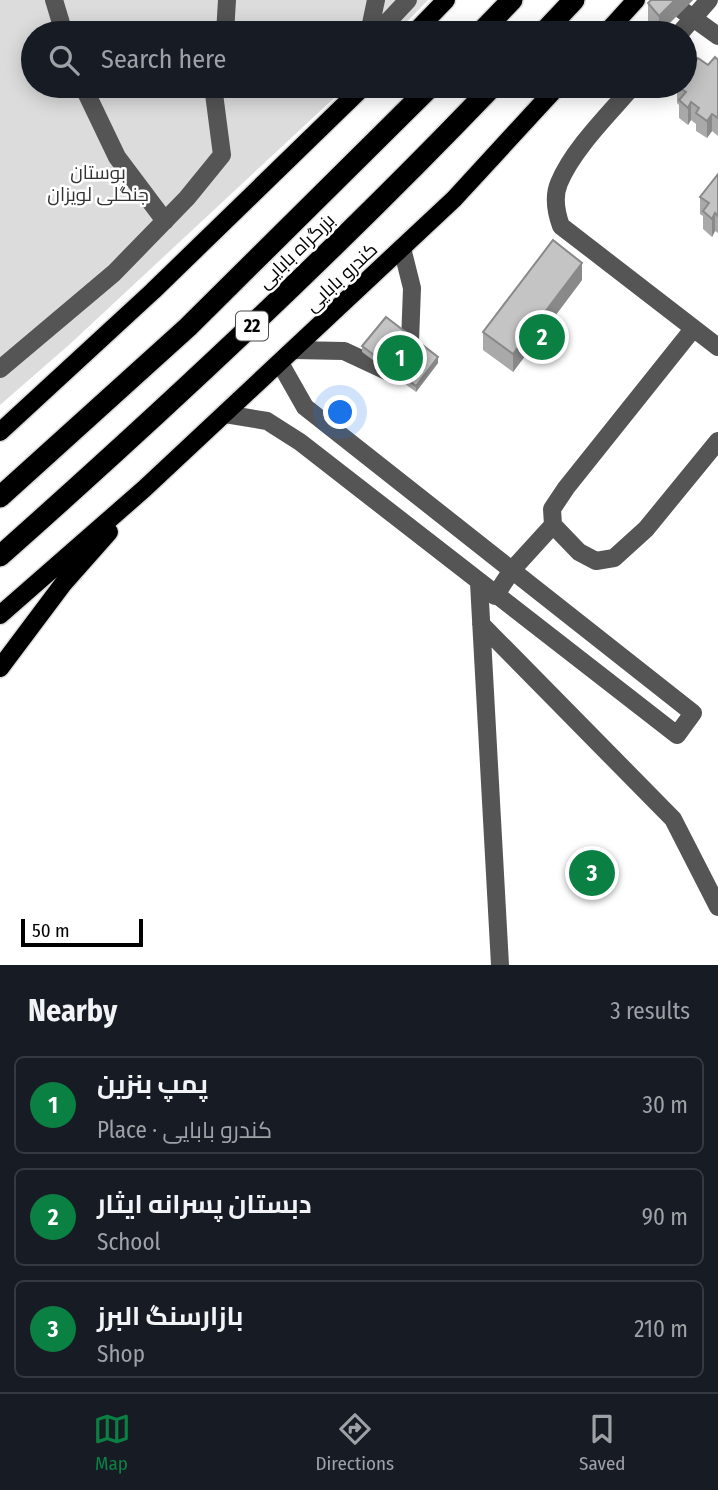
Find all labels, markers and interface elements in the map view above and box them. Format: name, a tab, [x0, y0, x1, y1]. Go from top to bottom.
search box	[21, 21, 697, 98]
icon: search	[45, 41, 83, 79]
text: Search here	[101, 44, 226, 75]
park label: بوستان جنگلی لویزان	[47, 161, 149, 206]
street label: بزرگراه بابایی	[253, 209, 339, 293]
street label: کندرو بابایی	[300, 238, 382, 316]
pin: 2	[519, 311, 565, 363]
road number: 22	[236, 312, 268, 340]
pin: 1	[377, 332, 423, 384]
your location	[323, 395, 357, 429]
pin: 3	[569, 847, 615, 899]
scale bar	[21, 916, 144, 948]
text: 50 m	[32, 919, 70, 942]
text: Nearby	[28, 993, 117, 1029]
text: 3 results	[610, 997, 690, 1025]
text: پمپ بنزین	[97, 1069, 208, 1100]
text: 1	[48, 1091, 58, 1119]
text: 30 m	[643, 1091, 688, 1119]
text: Place · کندرو بابایی	[97, 1116, 272, 1144]
text: دبستان پسرانه ایثار	[97, 1189, 312, 1220]
text: 2	[48, 1203, 58, 1231]
text: 90 m	[642, 1203, 688, 1231]
text: School	[97, 1228, 161, 1256]
text: بازارسنگ البرز	[97, 1301, 243, 1332]
text: 3	[48, 1315, 58, 1343]
text: 210 m	[634, 1315, 688, 1343]
text: Shop	[97, 1340, 145, 1368]
tab: Map	[93, 1410, 131, 1475]
tab: Directions	[316, 1410, 394, 1475]
tab: Saved	[579, 1410, 625, 1475]

